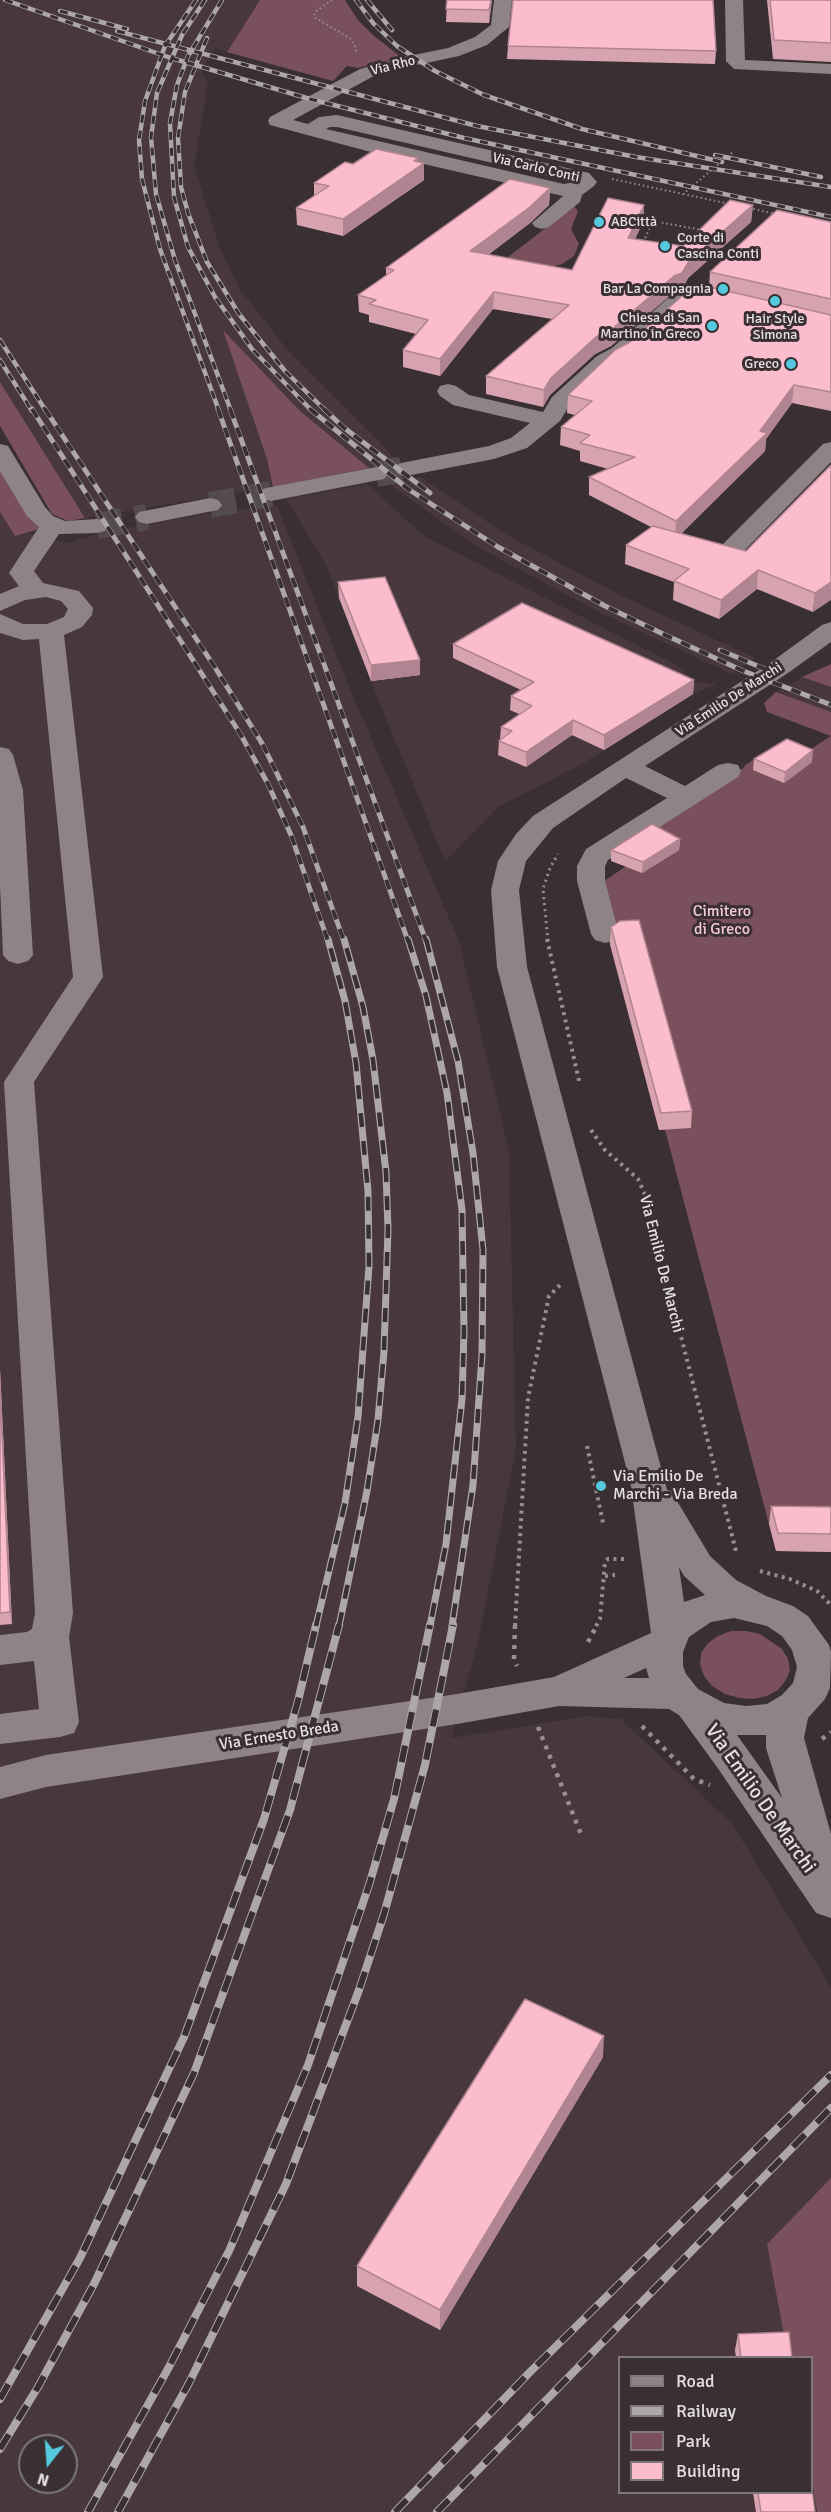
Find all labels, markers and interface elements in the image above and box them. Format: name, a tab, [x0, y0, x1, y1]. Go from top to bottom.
street label: Via Rho	[369, 52, 417, 80]
street label: Via Carlo Conti	[491, 150, 581, 186]
place label: ABCittà	[611, 214, 657, 230]
marker: ABCittà	[592, 215, 606, 229]
place label: Corte di Cascina Conti	[677, 230, 759, 262]
marker: Corte di Cascina Conti	[658, 239, 672, 253]
place label: Bar La Compagnia	[603, 281, 711, 297]
marker: Bar La Compagnia	[716, 282, 730, 296]
marker: Hair Style Simona	[768, 294, 782, 308]
place label: Chiesa di San Martino in Greco	[600, 310, 700, 342]
place label: Hair Style Simona	[746, 311, 804, 344]
marker: Chiesa di San Martino in Greco	[705, 319, 719, 333]
place label: Greco	[744, 356, 779, 372]
marker: Greco	[784, 357, 798, 371]
street label: Via Emilio De Marchi	[673, 659, 785, 741]
park label: Cimitero di Greco	[693, 902, 751, 940]
street label: Via Emilio De Marchi	[635, 1193, 687, 1335]
place label: Via Emilio De Marchi - Via Breda	[613, 1467, 738, 1505]
marker: Via Emilio De Marchi - Via Breda	[594, 1479, 608, 1493]
street label: Via Ernesto Breda	[218, 1717, 340, 1755]
street label: Via Emilio De Marchi	[700, 1720, 820, 1878]
legend	[618, 2356, 813, 2494]
text: Road	[676, 2370, 715, 2392]
text: Railway	[676, 2400, 736, 2422]
text: Park	[676, 2430, 711, 2452]
north arrow	[18, 2434, 78, 2494]
text: Building	[676, 2460, 740, 2482]
text: N	[35, 2468, 52, 2490]

